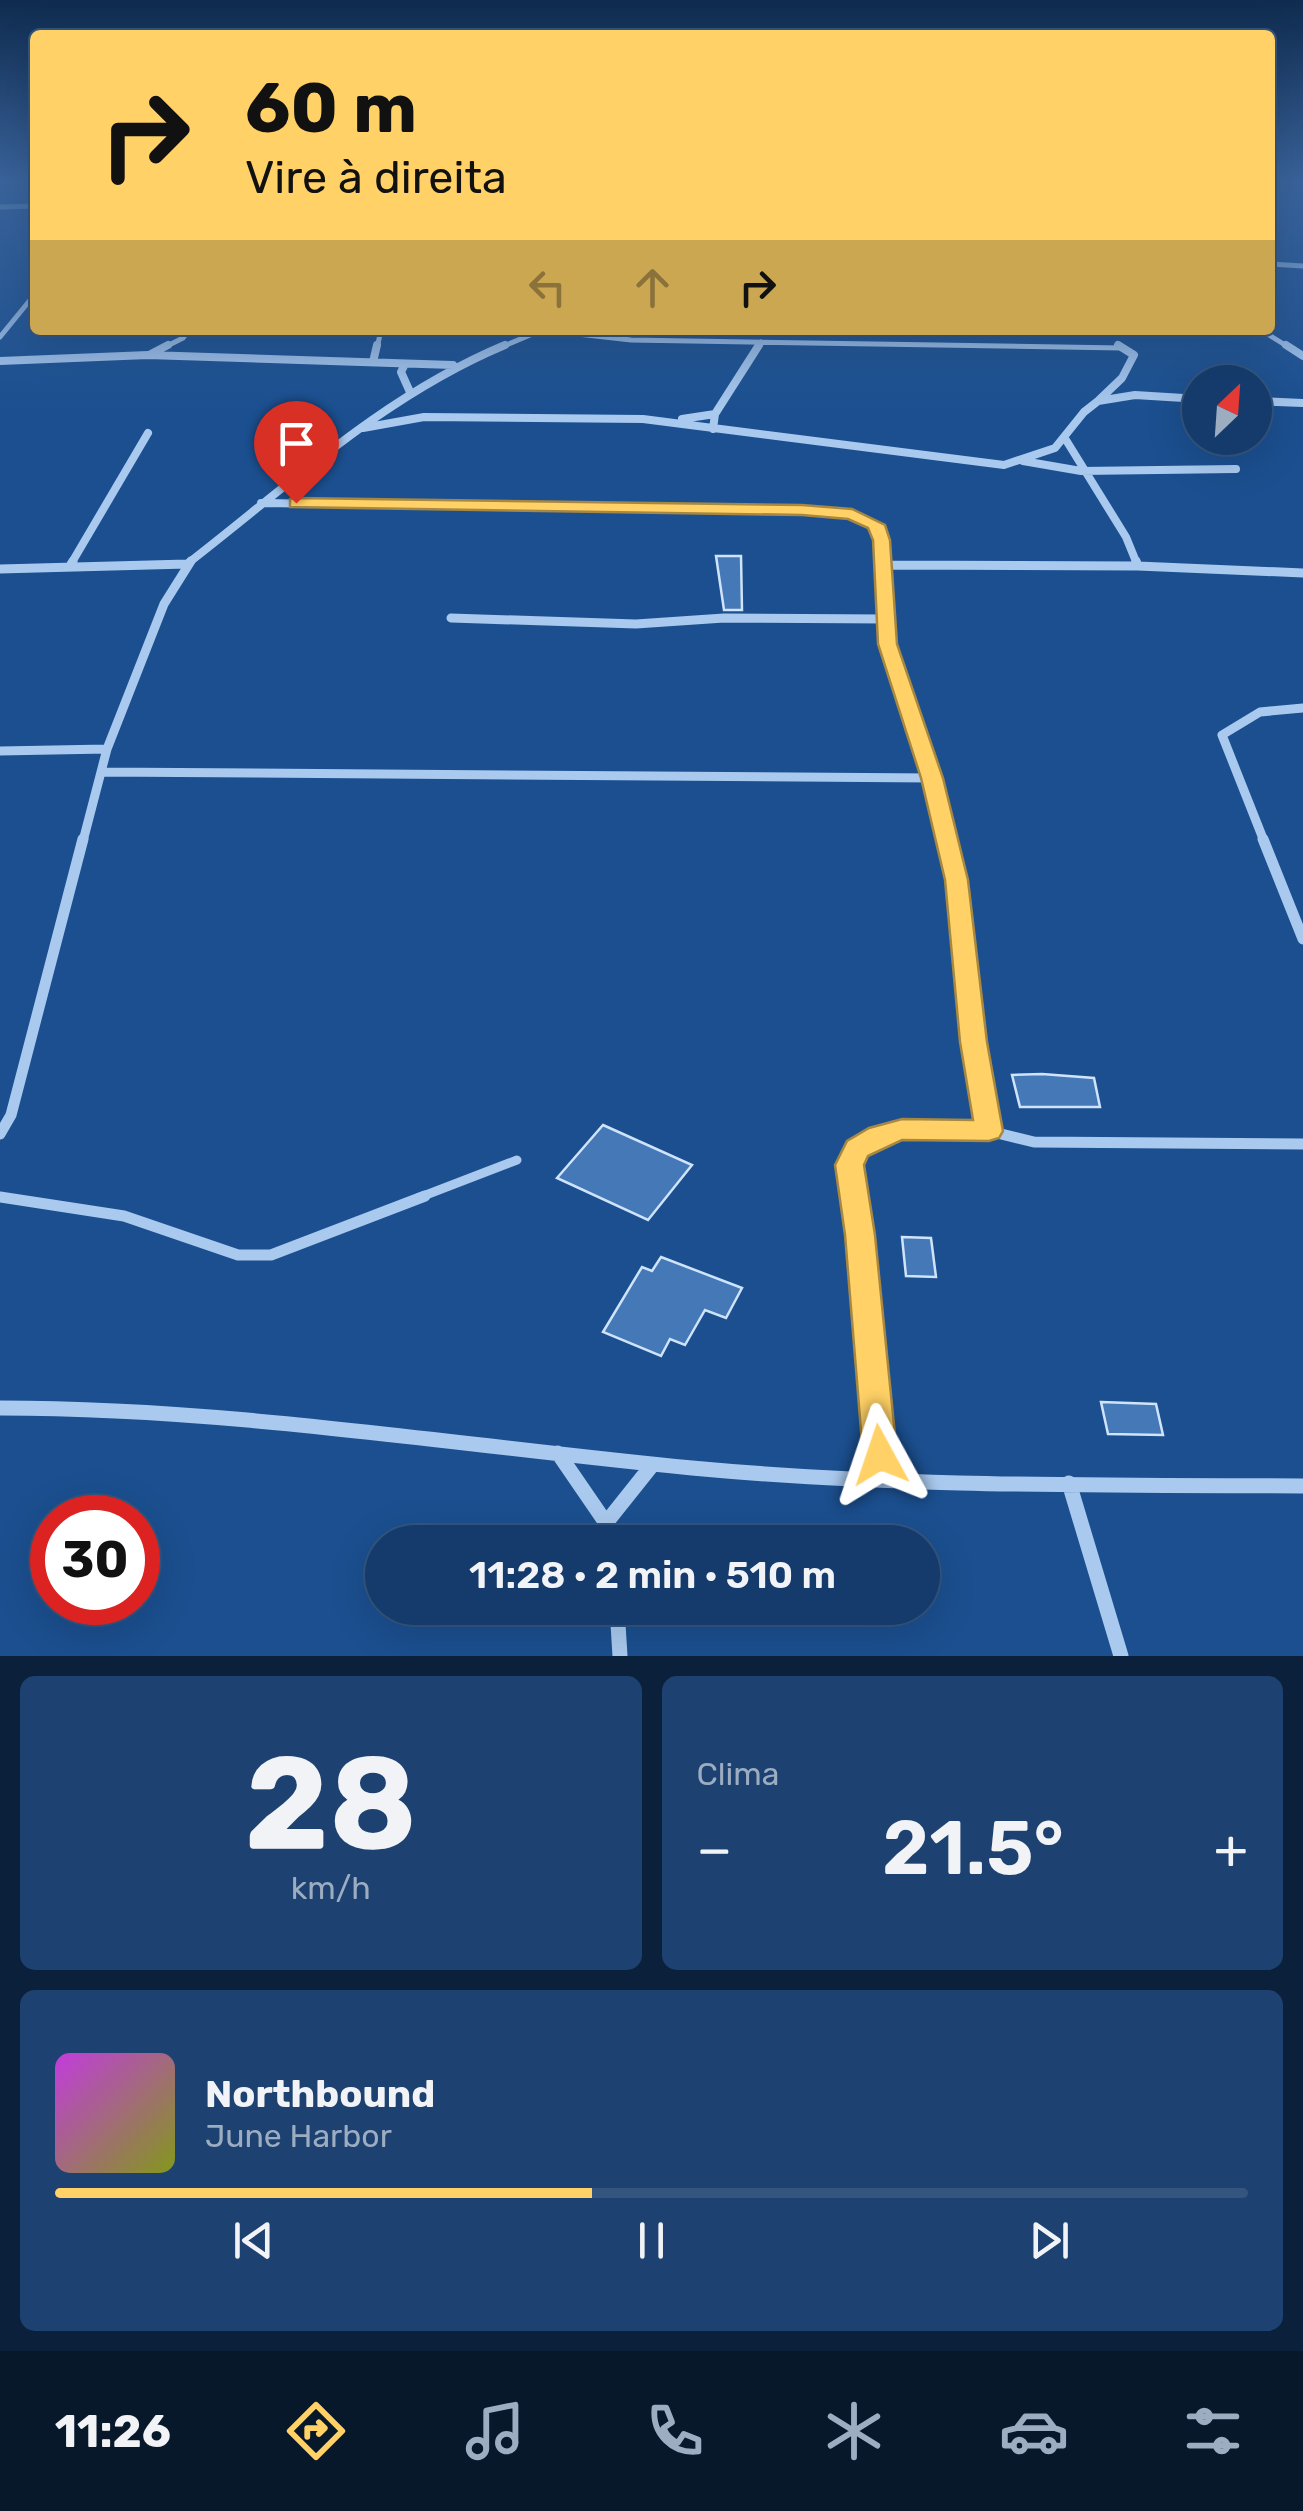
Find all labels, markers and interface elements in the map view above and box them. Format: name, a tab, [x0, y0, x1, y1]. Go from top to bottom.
text: 60 m	[245, 67, 417, 150]
icon: right	[80, 70, 210, 200]
text: Vire à direita	[245, 151, 507, 204]
icon: left	[520, 260, 575, 315]
icon: ahead	[625, 260, 680, 315]
icon: right	[730, 260, 785, 315]
north arrow	[1182, 365, 1272, 455]
map controls	[1182, 365, 1272, 455]
pin	[254, 401, 339, 504]
icon: arrive	[269, 416, 324, 471]
position arrow	[828, 1403, 932, 1507]
speed limit sign: 30	[30, 1495, 160, 1625]
text: 11:28 · 2 min · 510 m	[469, 1552, 836, 1598]
text: 28	[244, 1726, 417, 1881]
text: Clima	[697, 1755, 779, 1793]
text: 21.5°	[882, 1804, 1064, 1893]
text: −	[697, 1817, 732, 1882]
text: +	[1214, 1817, 1248, 1882]
text: km/h	[291, 1869, 371, 1907]
text: Northbound	[205, 2071, 435, 2117]
text: June Harbor	[205, 2117, 392, 2155]
icon: previous	[226, 2213, 281, 2268]
icon: pause	[624, 2213, 679, 2268]
icon: next	[1022, 2213, 1077, 2268]
icon: directions	[281, 2396, 351, 2466]
icon: music	[460, 2396, 530, 2466]
icon: phone	[640, 2396, 710, 2466]
icon: climate	[819, 2396, 889, 2466]
icon: car	[999, 2396, 1069, 2466]
icon: filters	[1178, 2396, 1248, 2466]
text: 11:26	[55, 2405, 171, 2458]

